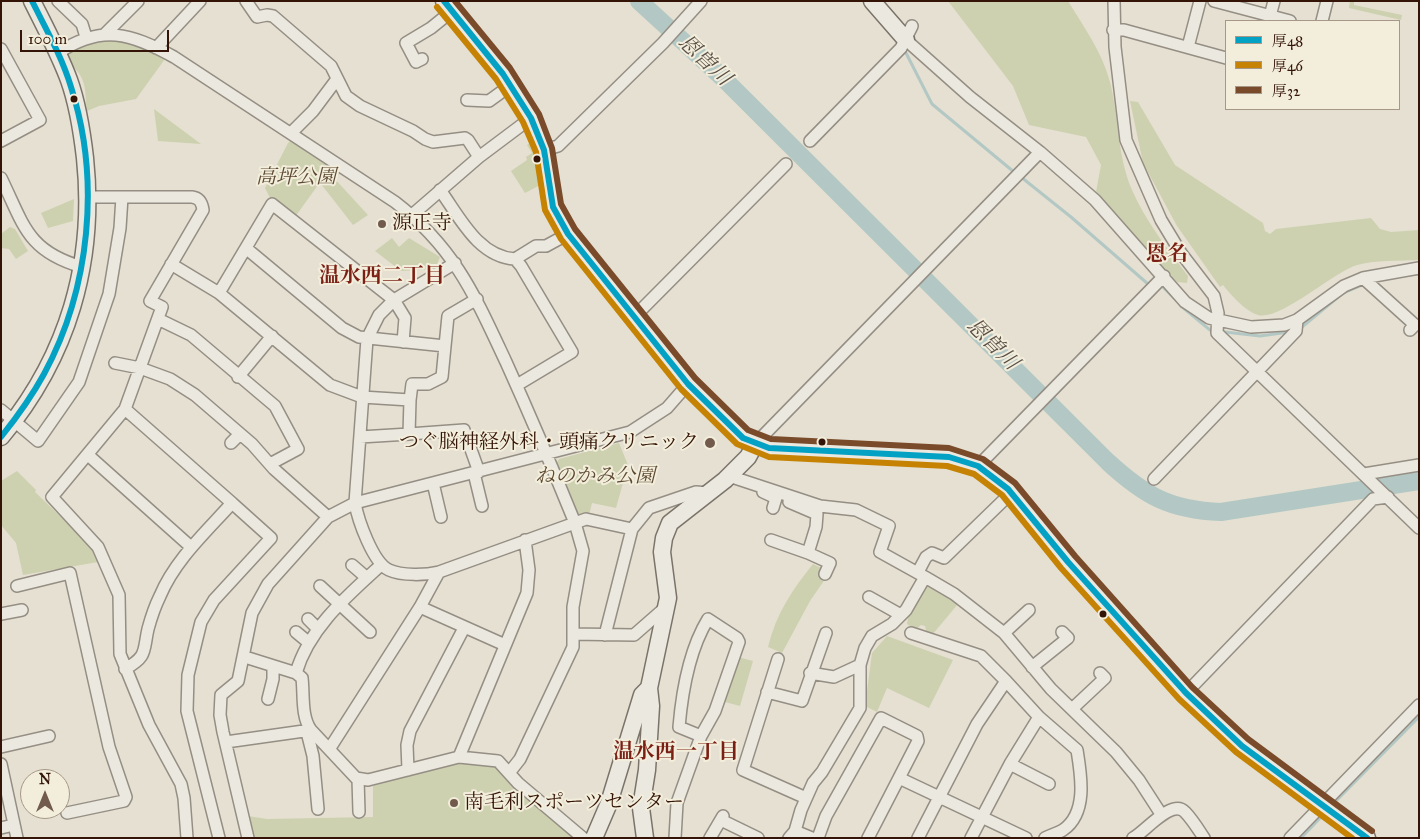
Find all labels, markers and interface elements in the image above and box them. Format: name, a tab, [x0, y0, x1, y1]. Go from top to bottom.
scale bar	[22, 20, 171, 52]
legend	[1225, 20, 1400, 110]
text: 100 m	[28, 30, 67, 48]
water label: 恩曽川	[672, 30, 736, 92]
text: 厚48	[1272, 32, 1303, 50]
text: 厚46	[1272, 57, 1303, 75]
text: 厚32	[1272, 82, 1300, 100]
unlabelled marker	[69, 94, 79, 104]
unlabelled marker	[532, 154, 542, 164]
park label: 高坪公園	[256, 166, 336, 190]
place label: 源正寺	[392, 212, 452, 236]
marker: 源正寺	[376, 218, 388, 230]
district label: 恩名	[1146, 242, 1188, 268]
district label: 温水西二丁目	[319, 264, 445, 290]
water label: 恩曽川	[961, 314, 1023, 376]
place label: つぐ脳神経外科・頭痛クリニック	[399, 431, 699, 455]
marker: つぐ脳神経外科・頭痛クリニック	[703, 436, 717, 450]
unlabelled marker	[817, 437, 827, 447]
park label: ねのかみ公園	[535, 465, 655, 489]
unlabelled marker	[1098, 609, 1108, 619]
district label: 温水西一丁目	[613, 740, 739, 766]
north arrow	[20, 769, 70, 819]
text: N	[39, 771, 51, 788]
place label: 南毛利スポーツセンター	[464, 791, 684, 815]
marker: 南毛利スポーツセンター	[448, 797, 460, 809]

